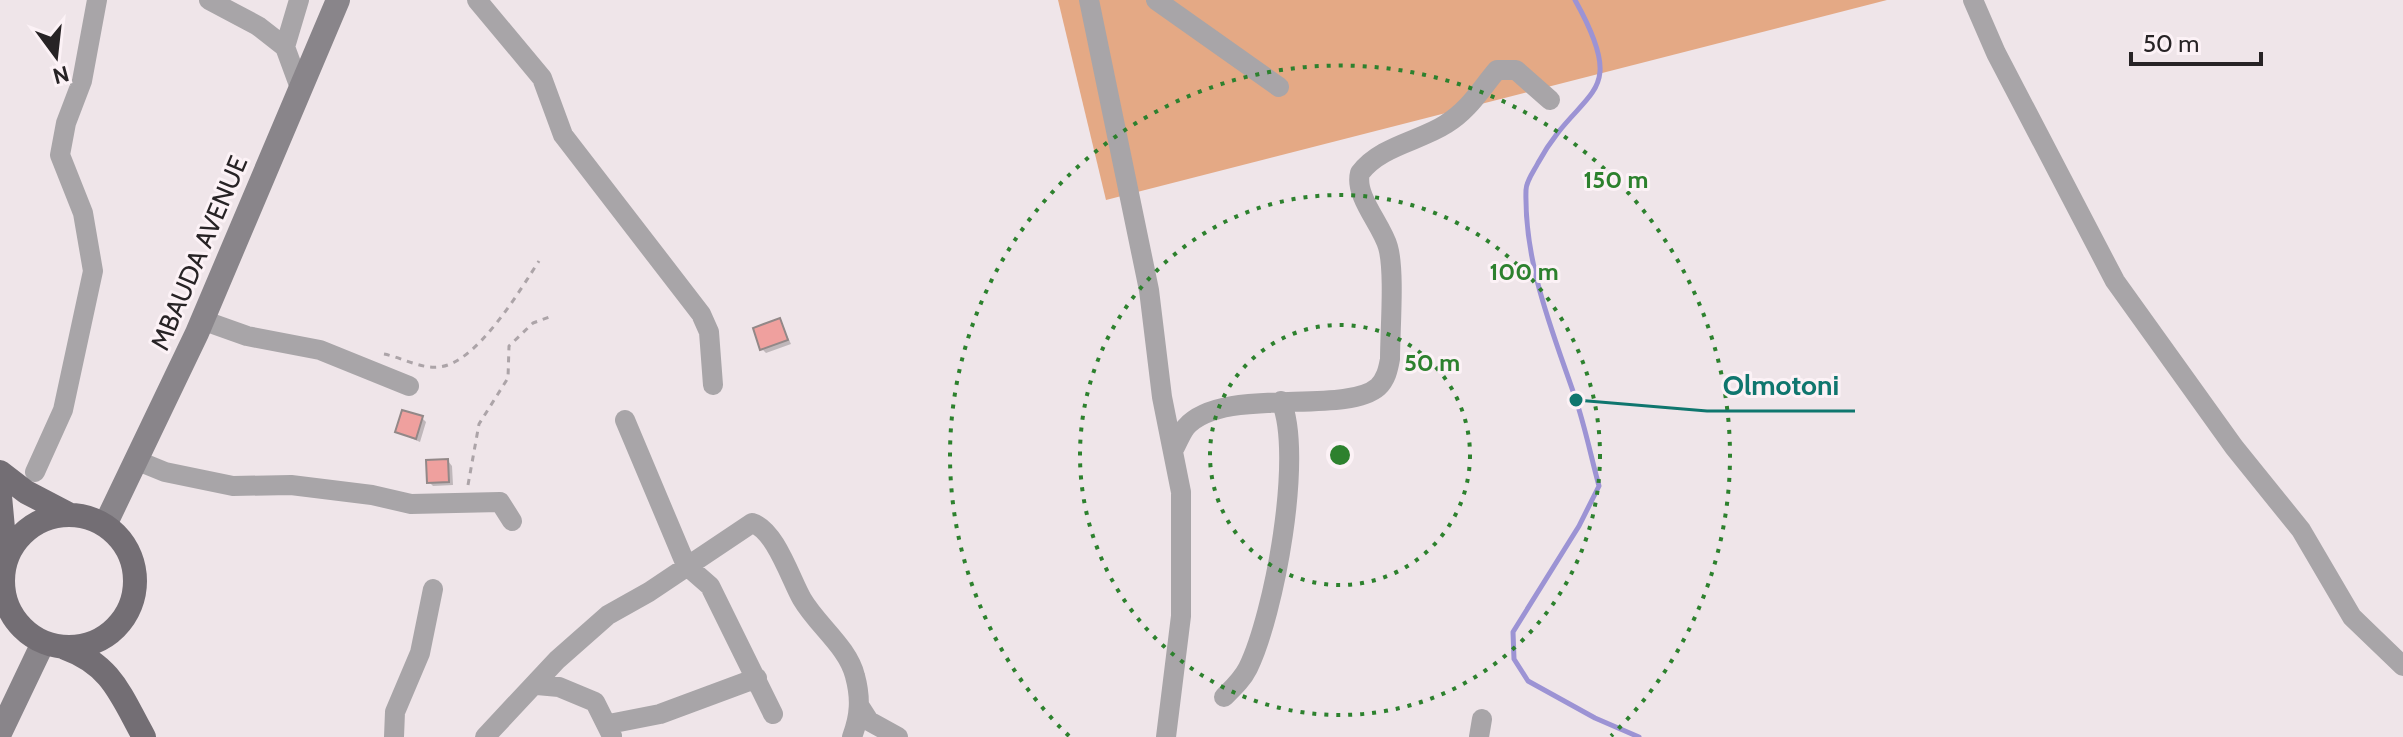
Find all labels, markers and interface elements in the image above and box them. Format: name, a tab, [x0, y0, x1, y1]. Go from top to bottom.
north arrow	[16, 16, 96, 96]
scale bar	[2131, 16, 2261, 66]
text: 50 m	[2143, 29, 2199, 58]
text: N	[50, 60, 72, 90]
street label: MBAUDA AVENUE	[144, 151, 254, 355]
text: 150 m	[1584, 165, 1648, 194]
text: 100 m	[1489, 257, 1559, 286]
text: 50 m	[1404, 348, 1460, 377]
callout: Olmotoni	[1707, 359, 1855, 411]
text: Olmotoni	[1723, 368, 1839, 402]
centre of rings	[1326, 441, 1354, 469]

